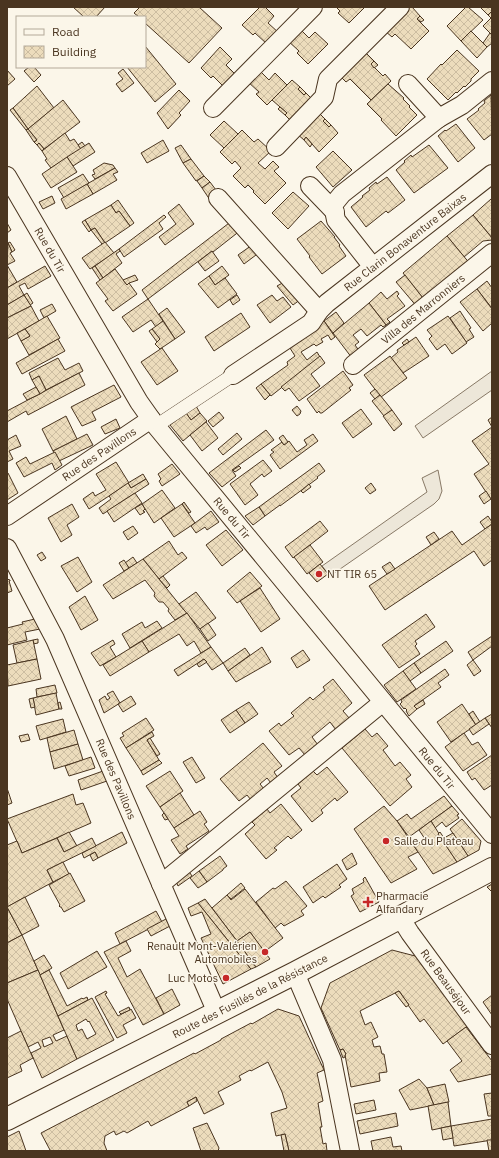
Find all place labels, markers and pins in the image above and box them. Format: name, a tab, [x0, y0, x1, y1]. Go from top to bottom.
place label: NT TIR 65	[327, 567, 377, 581]
marker: NT TIR 65	[314, 569, 324, 579]
place label: Salle du Plateau	[394, 834, 474, 848]
marker: Salle du Plateau	[381, 836, 391, 846]
place label: Pharmacie Alfandary	[376, 889, 429, 916]
marker: Pharmacie Alfandary	[363, 897, 373, 907]
place label: Renault Mont-Valérien Automobiles	[147, 939, 257, 966]
marker: Renault Mont-Valérien Automobiles	[260, 947, 270, 957]
place label: Luc Motos	[168, 971, 218, 985]
marker: Luc Motos	[221, 973, 231, 983]

